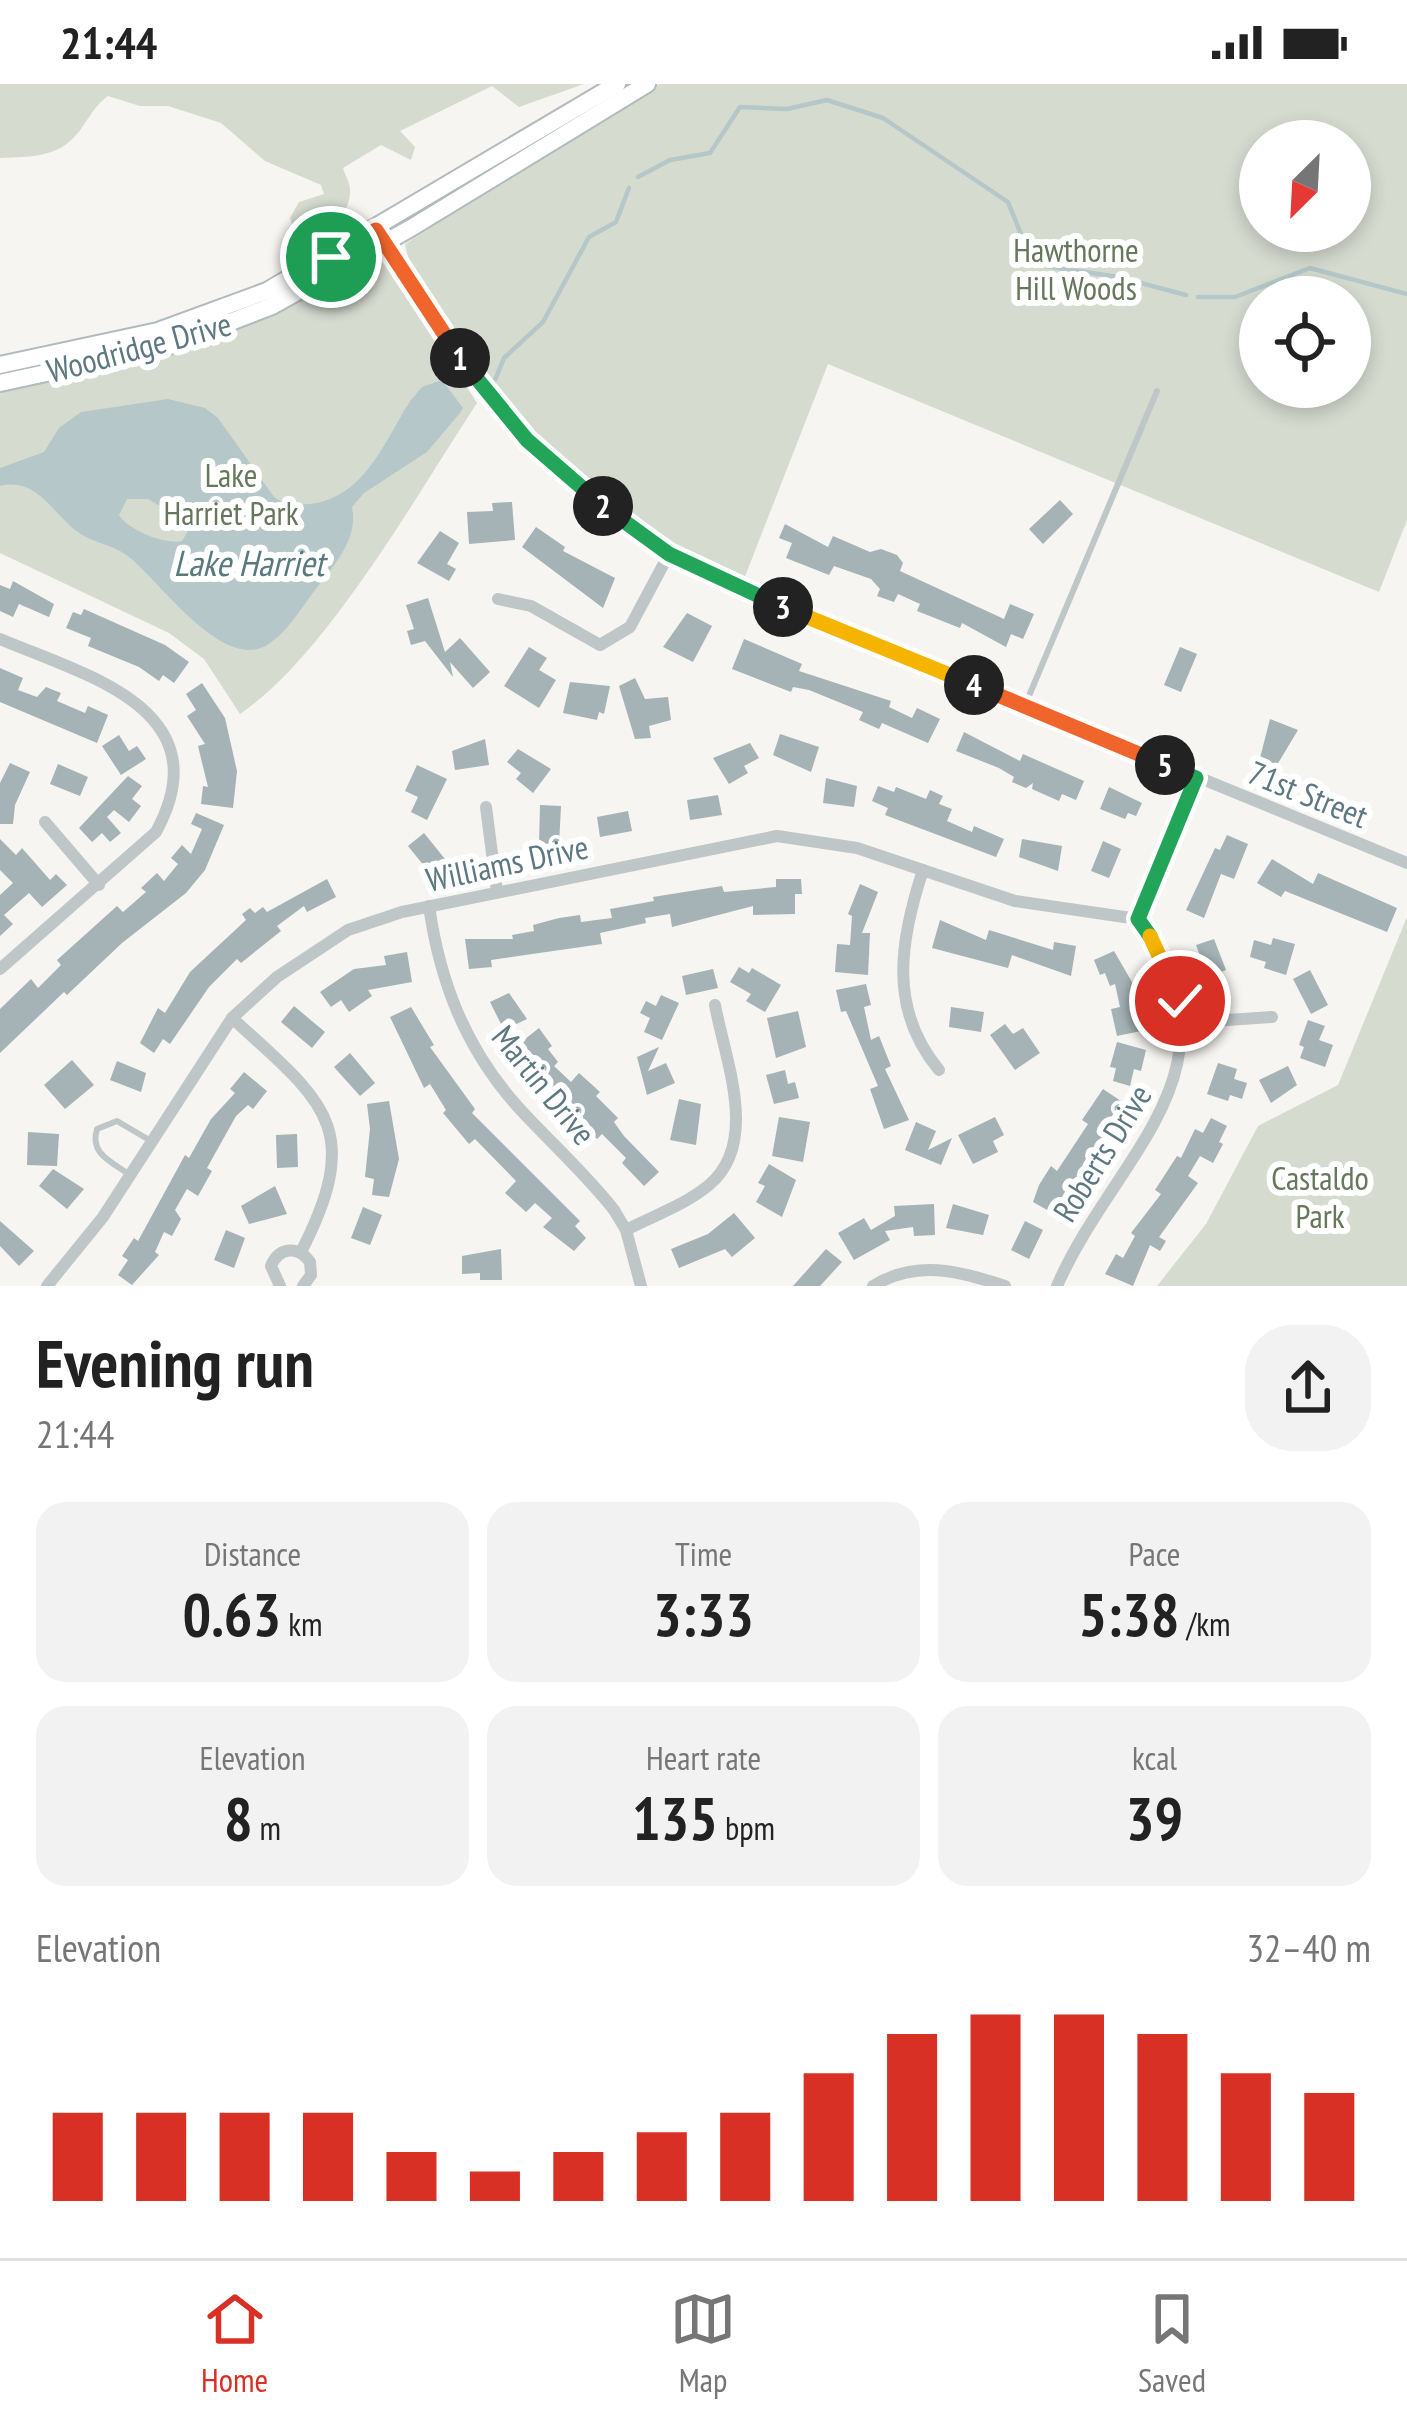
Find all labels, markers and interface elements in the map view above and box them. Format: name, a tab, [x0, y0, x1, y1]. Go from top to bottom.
text: 21:44	[60, 13, 157, 71]
north arrow	[1239, 120, 1371, 252]
map controls	[1239, 120, 1371, 408]
pin	[280, 206, 382, 308]
icon: arrive	[298, 224, 364, 290]
park label: Hawthorne Hill Woods	[1013, 228, 1139, 309]
button: locate	[1239, 276, 1371, 408]
street label: Woodridge Drive	[42, 301, 236, 392]
pin: 1	[430, 328, 490, 388]
text: 1	[452, 336, 468, 379]
park label: Lake Harriet Park	[164, 453, 299, 534]
pin: 2	[573, 476, 633, 536]
text: 2	[595, 484, 611, 527]
water label: Lake Harriet	[174, 539, 329, 586]
pin: 3	[753, 577, 813, 637]
text: 3	[775, 585, 791, 628]
pin: 4	[944, 655, 1004, 715]
text: 4	[966, 663, 982, 706]
pin: 5	[1135, 735, 1195, 795]
text: 5	[1157, 743, 1173, 786]
street label: 71st Street	[1242, 750, 1374, 837]
street label: Williams Drive	[422, 824, 592, 901]
pin	[1129, 950, 1231, 1052]
icon: check	[1147, 968, 1213, 1034]
street label: Martin Drive	[483, 1016, 606, 1153]
street label: Roberts Drive	[1043, 1076, 1161, 1229]
park label: Castaldo Park	[1271, 1156, 1369, 1237]
text: Evening run	[36, 1320, 314, 1405]
button: share	[1245, 1325, 1371, 1451]
text: 21:44	[36, 1408, 114, 1459]
text: Distance	[204, 1532, 301, 1575]
text: Time	[675, 1532, 732, 1575]
text: Pace	[1128, 1532, 1181, 1575]
text: 0.63	[182, 1575, 281, 1653]
text: 3:33	[653, 1575, 754, 1653]
text: 5:38	[1078, 1575, 1180, 1653]
text: km	[281, 1602, 323, 1645]
text: /km	[1180, 1602, 1231, 1645]
text: Elevation	[200, 1736, 305, 1779]
text: Heart rate	[646, 1736, 761, 1779]
text: kcal	[1132, 1736, 1177, 1779]
text: 8	[224, 1779, 253, 1857]
text: 135	[632, 1779, 718, 1857]
text: 39	[1126, 1779, 1183, 1857]
text: m	[253, 1806, 281, 1849]
text: bpm	[718, 1806, 775, 1849]
text: Elevation	[36, 1922, 161, 1973]
text: 32–40 m	[1246, 1922, 1371, 1973]
tab: Home	[201, 2286, 268, 2401]
tab: Map	[670, 2286, 736, 2401]
tab: Saved	[1138, 2286, 1206, 2401]

